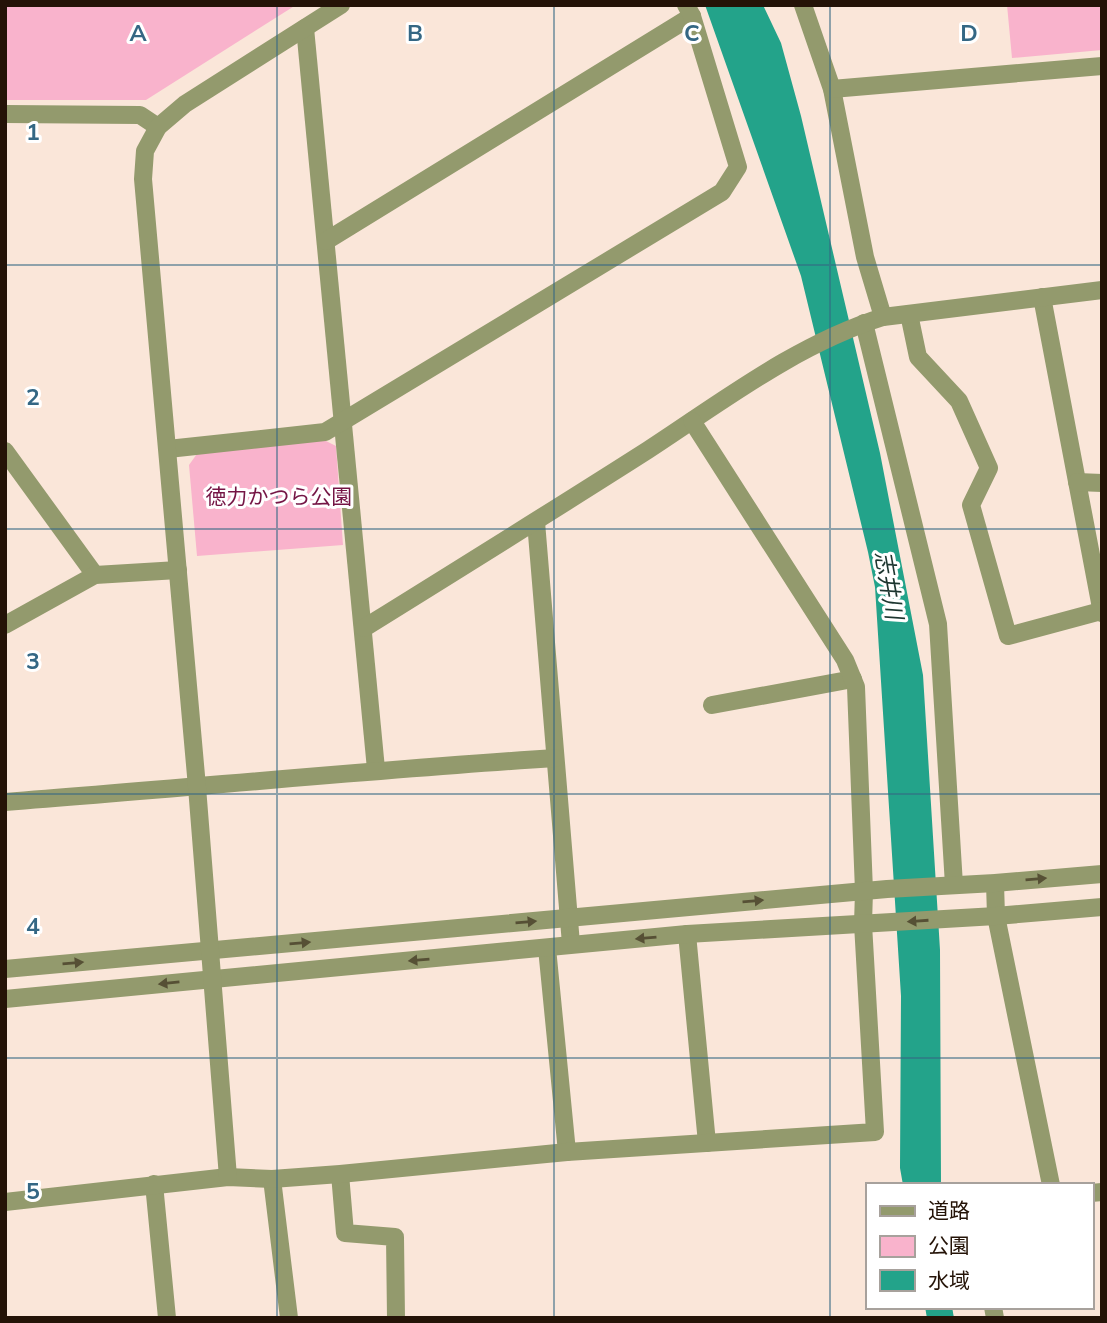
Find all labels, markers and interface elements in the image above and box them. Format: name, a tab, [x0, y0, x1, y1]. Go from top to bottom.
text: A	[129, 18, 147, 47]
text: B	[407, 18, 423, 47]
text: C	[684, 18, 700, 47]
text: D	[960, 18, 978, 47]
text: 1	[26, 117, 40, 146]
text: 2	[26, 382, 40, 411]
park label: 徳力かつら公園	[206, 483, 353, 509]
water label: 志井川	[869, 548, 910, 624]
text: 3	[26, 646, 40, 675]
one-way arrow	[1026, 874, 1048, 885]
one-way arrow	[742, 896, 764, 907]
text: 4	[26, 911, 40, 940]
one-way arrow	[516, 916, 538, 927]
one-way arrow	[906, 916, 928, 927]
one-way arrow	[635, 933, 657, 944]
one-way arrow	[289, 937, 311, 948]
one-way arrow	[408, 954, 430, 965]
one-way arrow	[62, 957, 84, 968]
one-way arrow	[157, 978, 179, 989]
text: 5	[26, 1176, 40, 1205]
legend	[866, 1183, 1093, 1309]
text: 道路	[928, 1197, 970, 1223]
text: 公園	[928, 1232, 970, 1258]
text: 水域	[928, 1267, 970, 1293]

